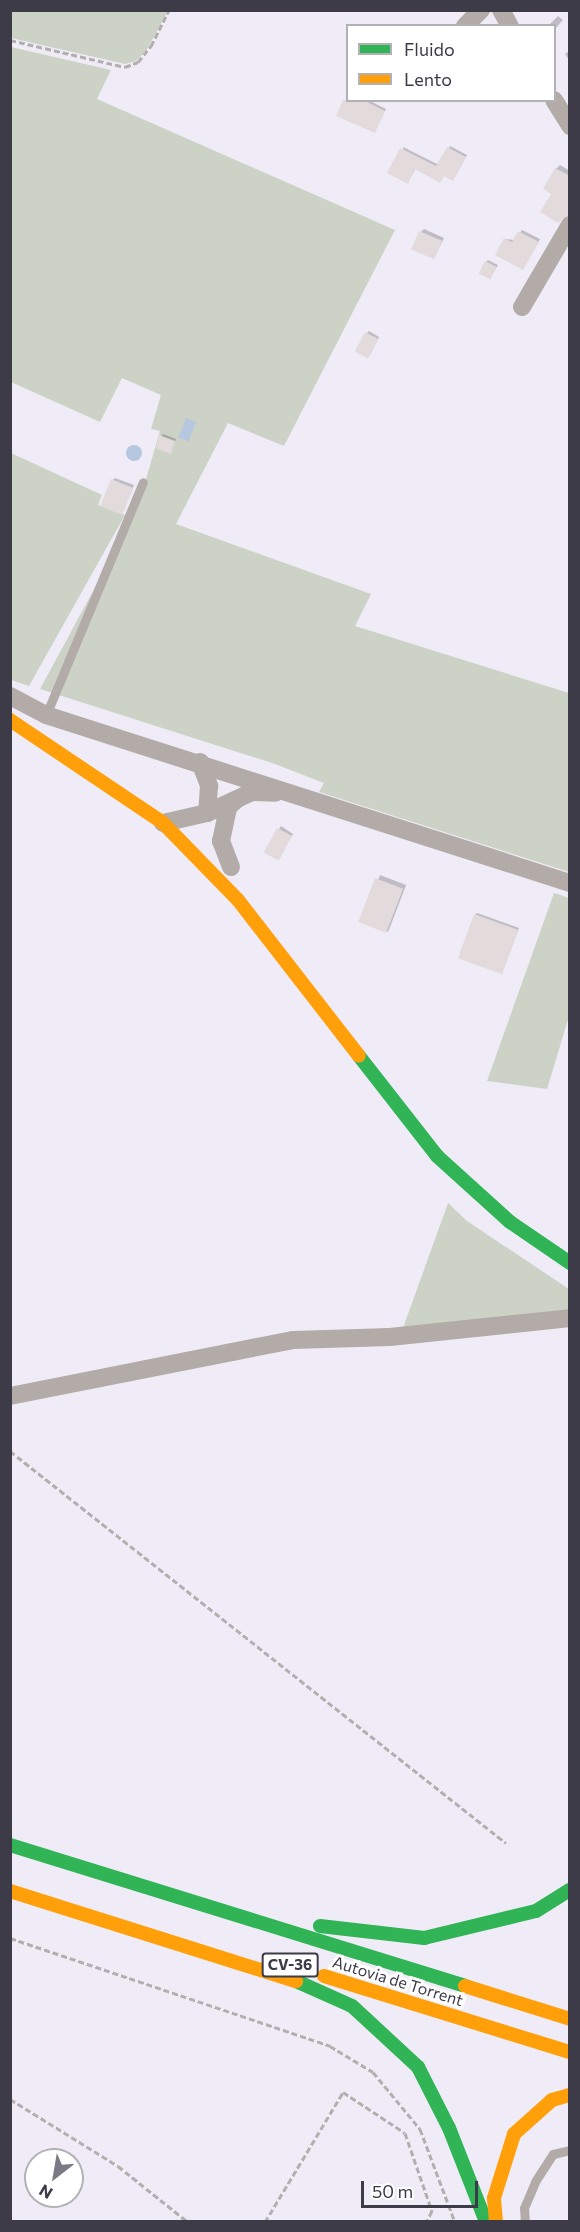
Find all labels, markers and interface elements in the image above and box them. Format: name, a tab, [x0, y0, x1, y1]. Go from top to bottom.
legend	[346, 24, 556, 102]
text: Fluido	[404, 38, 455, 60]
text: Lento	[404, 68, 452, 90]
street label: Autovia de Torrent	[331, 1952, 465, 2010]
road number: CV-36	[262, 1953, 318, 1977]
north arrow	[24, 2148, 84, 2208]
scale bar	[364, 2169, 481, 2207]
text: 50 m	[372, 2180, 413, 2202]
text: N	[35, 2181, 56, 2203]

